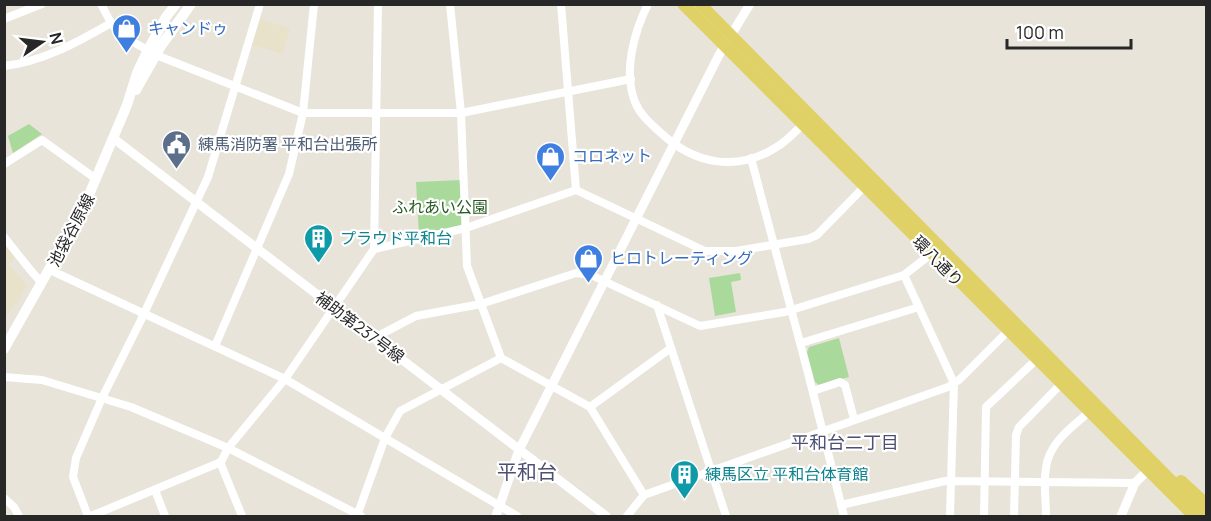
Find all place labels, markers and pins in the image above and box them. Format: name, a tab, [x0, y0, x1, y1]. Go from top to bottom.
shop icon: キャンドゥ	[111, 12, 143, 54]
place label: キャンドゥ	[148, 17, 228, 39]
public building icon: 練馬消防署 平和台出張所	[161, 128, 193, 170]
place label: 練馬消防署 平和台出張所	[198, 133, 377, 155]
shop icon: コロネット	[535, 140, 567, 182]
place label: コロネット	[572, 145, 652, 167]
building icon: プラウド平和台	[303, 222, 335, 264]
place label: プラウド平和台	[340, 227, 452, 249]
shop icon: ヒロトレーティング	[573, 242, 605, 284]
place label: ヒロトレーティング	[610, 247, 753, 269]
building icon: 練馬区立 平和台体育館	[668, 458, 700, 500]
place label: 練馬区立 平和台体育館	[705, 463, 868, 485]

